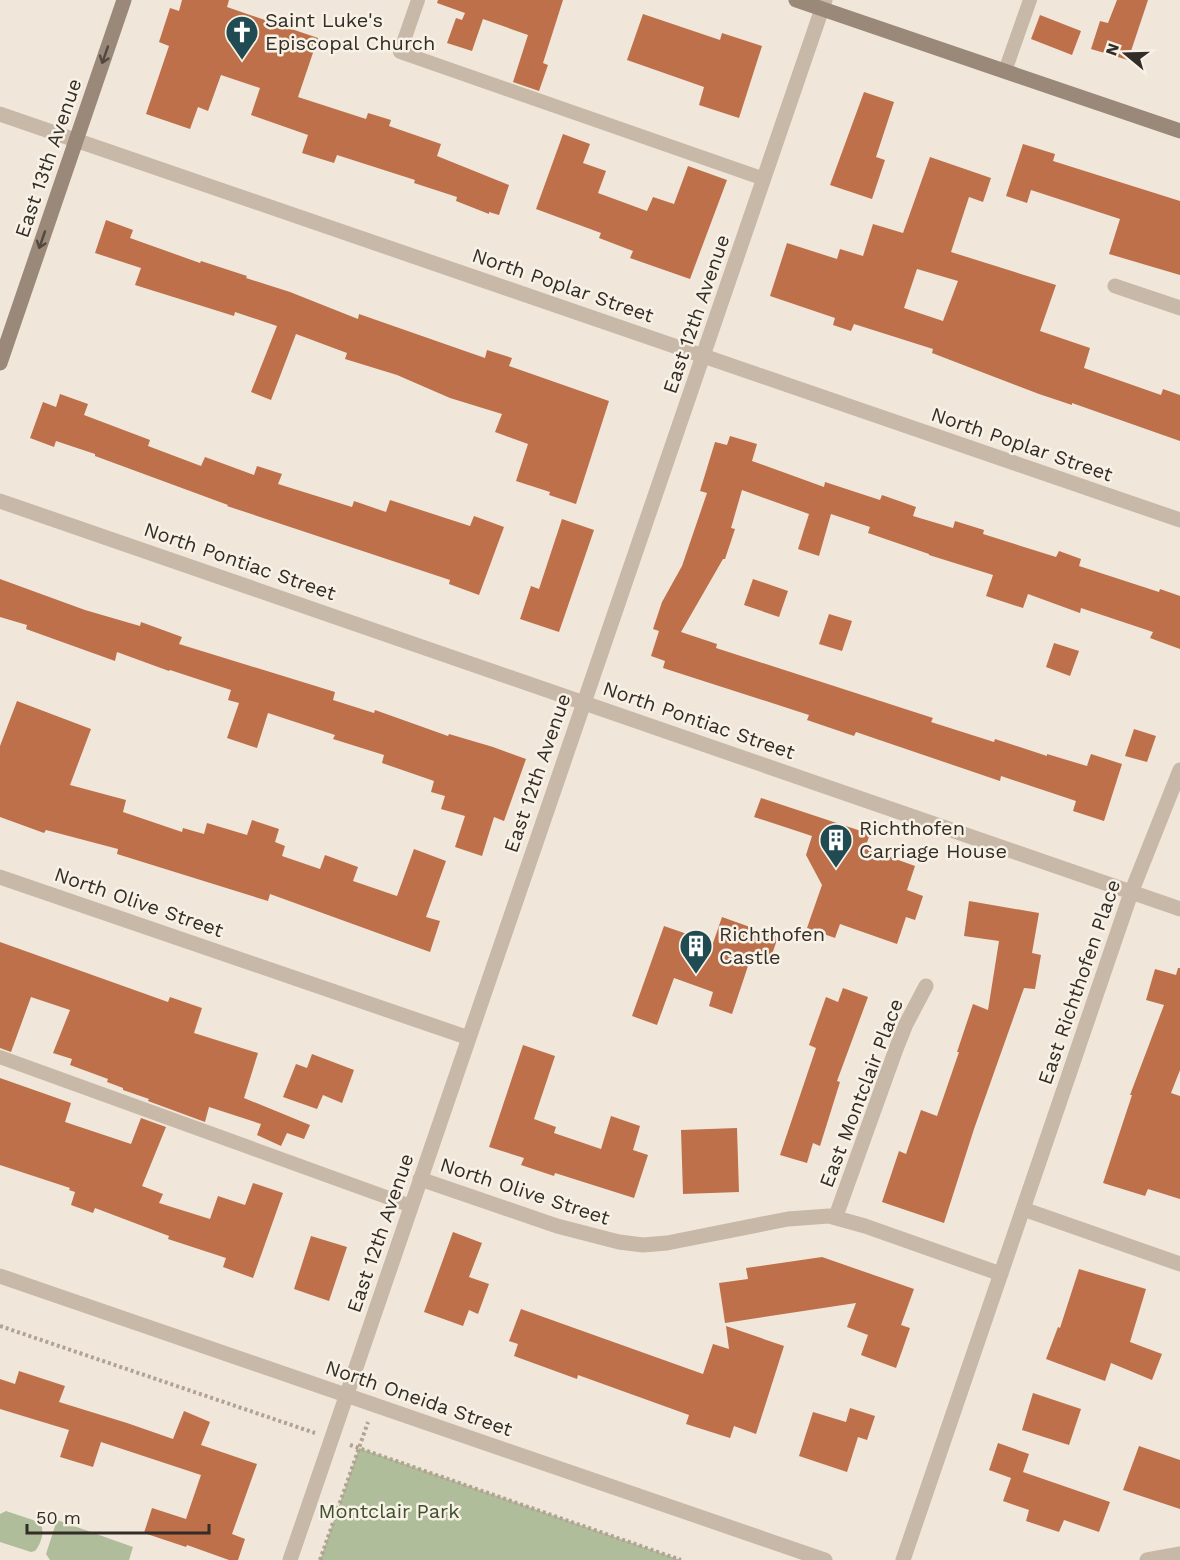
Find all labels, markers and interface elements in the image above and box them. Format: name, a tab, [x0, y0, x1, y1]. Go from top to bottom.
place label: Saint Luke's Episcopal Church	[265, 8, 435, 55]
church icon: Saint Luke's Episcopal Church	[224, 14, 260, 61]
north arrow	[1096, 24, 1156, 84]
text: N	[1101, 41, 1123, 58]
one-way arrow	[99, 45, 110, 64]
street label: East 13th Avenue	[10, 75, 86, 241]
one-way arrow	[36, 230, 47, 249]
street label: East 12th Avenue	[658, 231, 734, 397]
street label: North Poplar Street	[469, 243, 657, 328]
street label: North Poplar Street	[928, 402, 1116, 487]
street label: North Pontiac Street	[141, 517, 340, 605]
street label: North Pontiac Street	[600, 676, 799, 764]
street label: East 12th Avenue	[499, 690, 575, 856]
place label: Richthofen Carriage House	[859, 816, 1007, 863]
building icon: Richthofen Carriage House	[818, 822, 854, 869]
street label: North Olive Street	[51, 862, 227, 942]
street label: East Richthofen Place	[1033, 876, 1125, 1088]
place label: Richthofen Castle	[719, 922, 825, 969]
building icon: Richthofen Castle	[678, 928, 714, 975]
street label: East Montclair Place	[814, 995, 908, 1191]
street label: East 12th Avenue	[342, 1150, 418, 1316]
street label: North Olive Street	[437, 1152, 613, 1230]
street label: North Oneida Street	[322, 1355, 516, 1441]
scale bar	[27, 1497, 208, 1535]
park label: Montclair Park	[318, 1499, 460, 1523]
text: 50 m	[36, 1507, 81, 1528]

